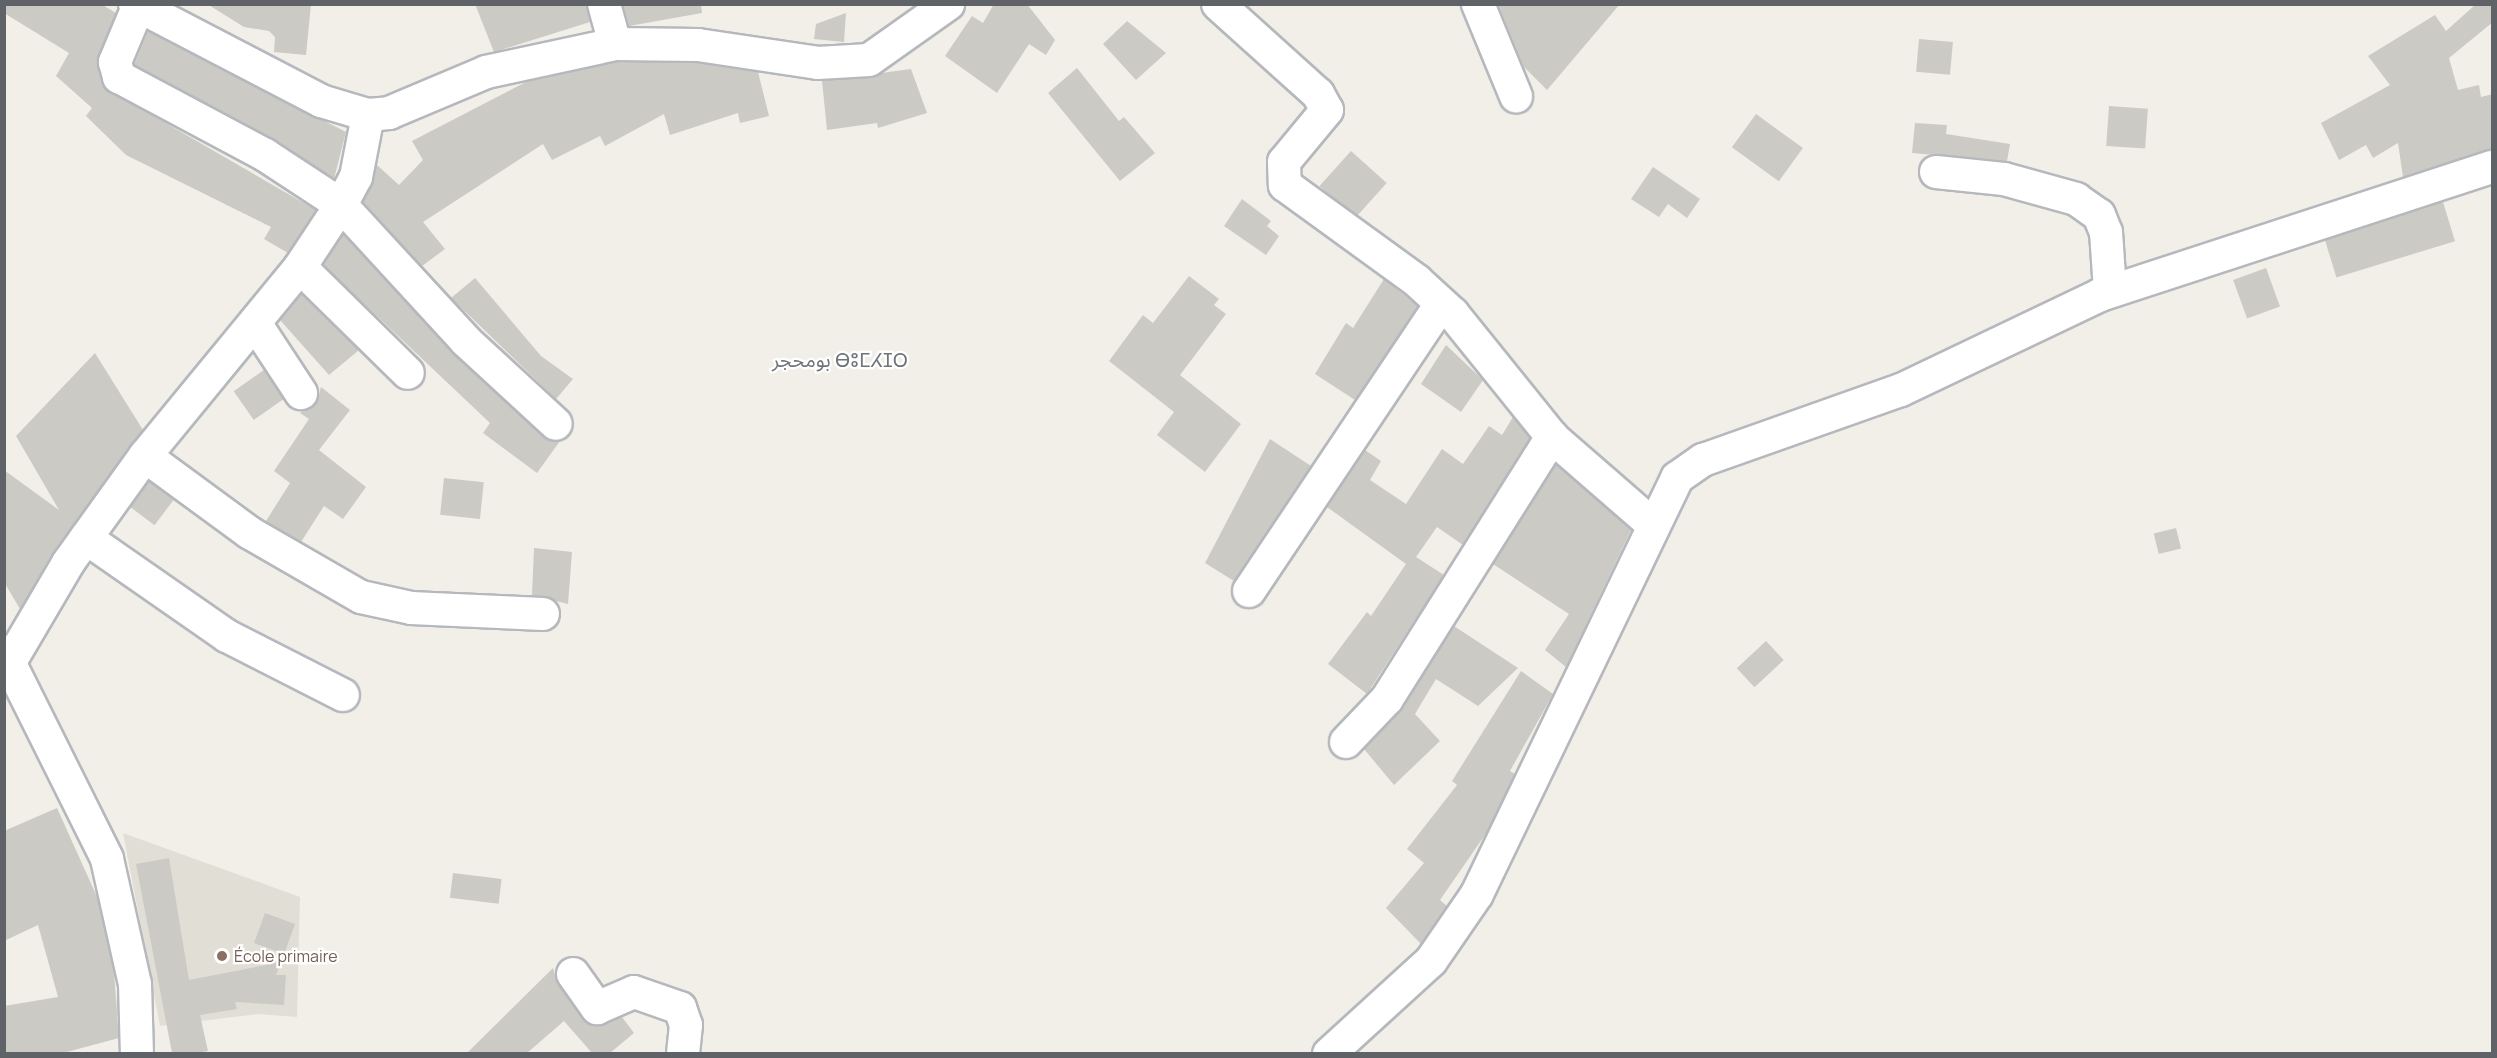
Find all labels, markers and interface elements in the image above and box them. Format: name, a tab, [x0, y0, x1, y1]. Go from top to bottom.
district label: بومحجر ⴱⵓⵎⵃⵊⵔ	[772, 347, 908, 371]
place label: École primaire	[234, 946, 338, 966]
marker: École primaire	[215, 949, 229, 963]

